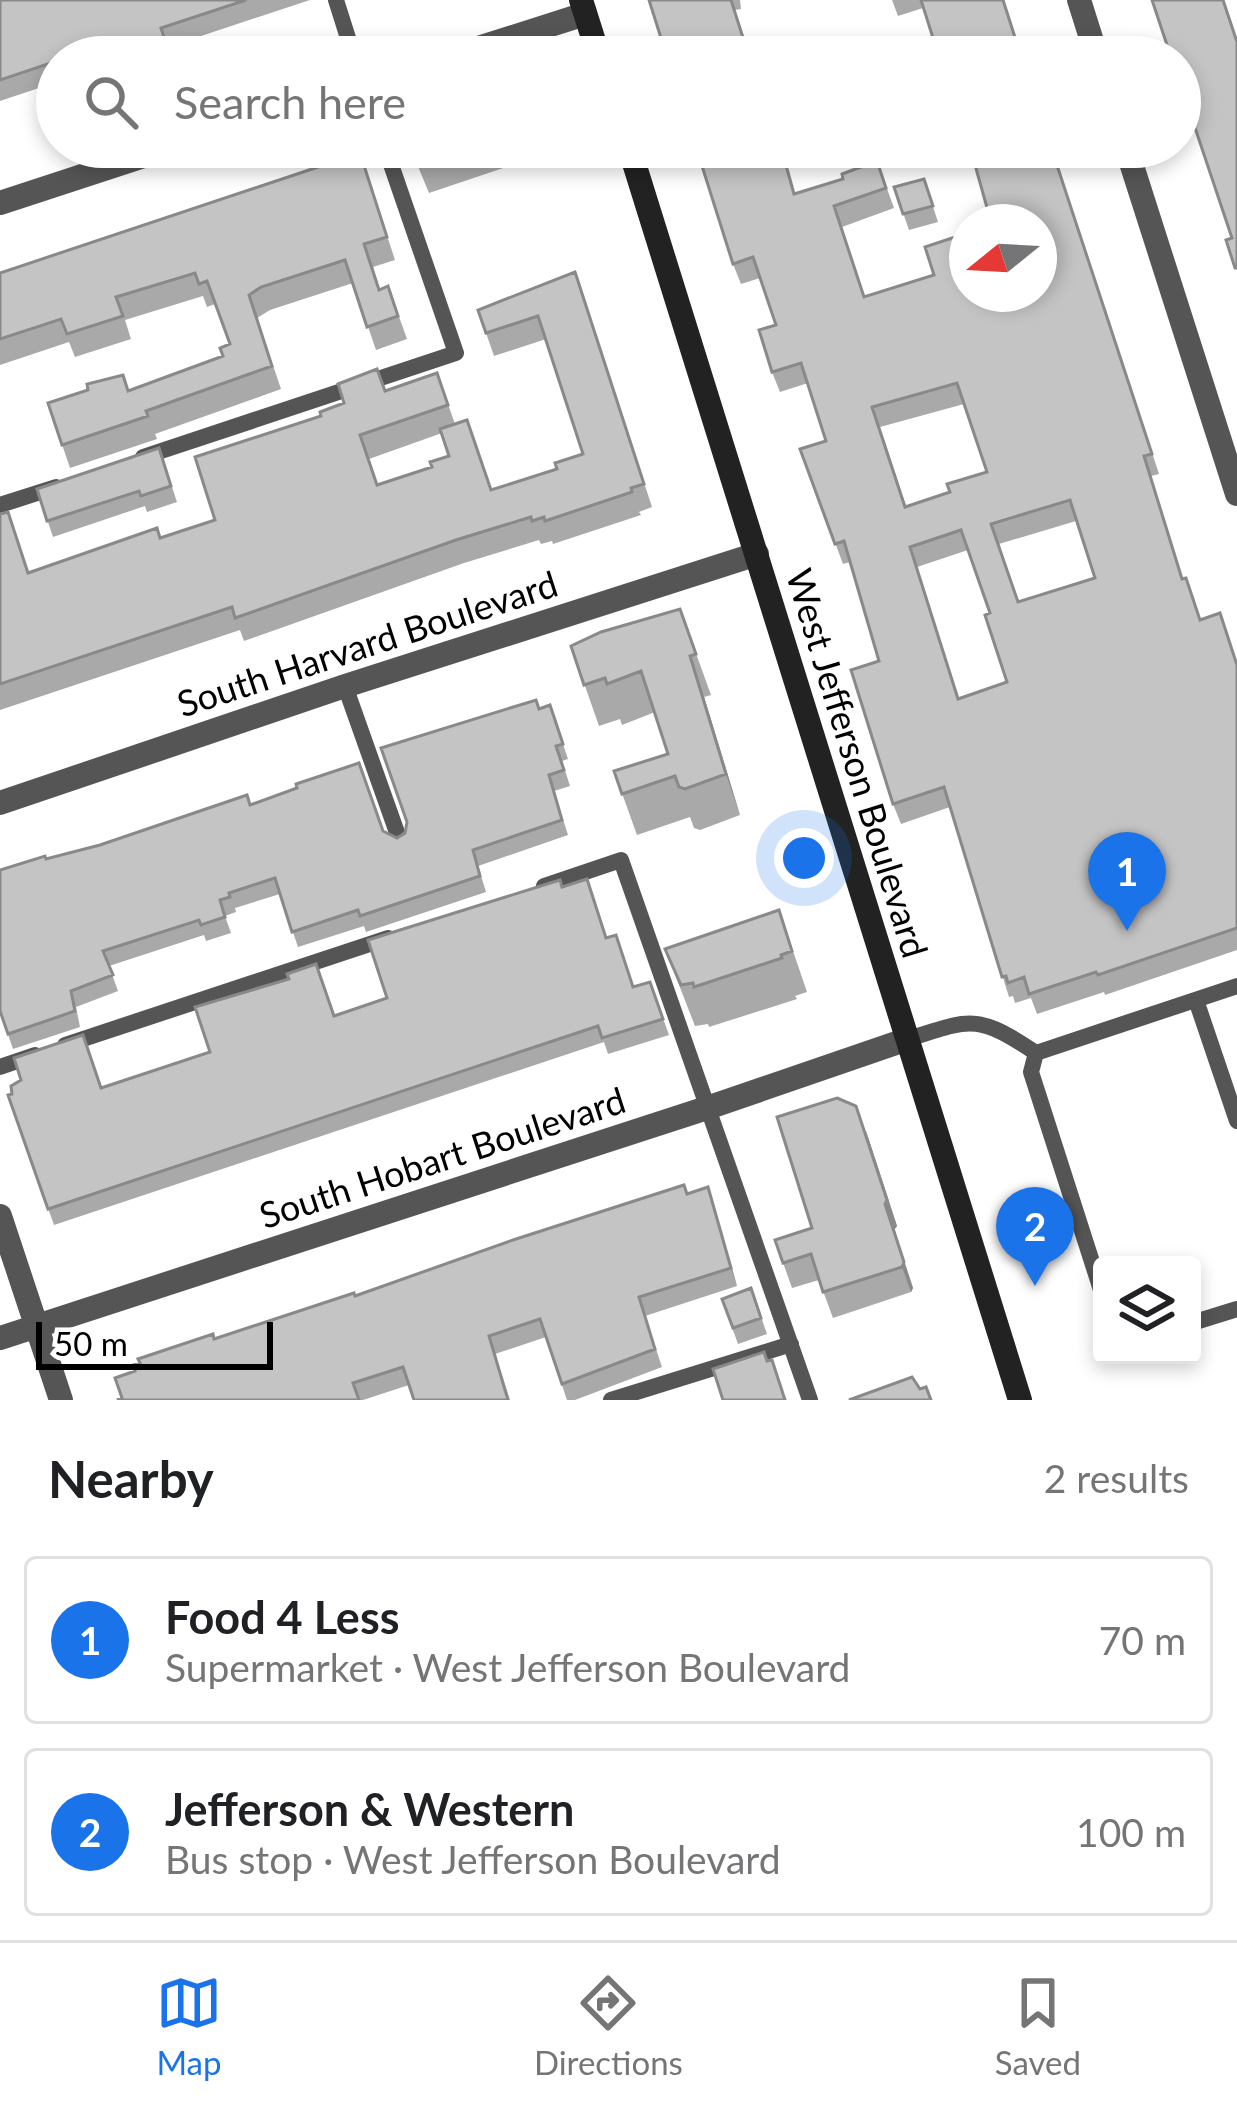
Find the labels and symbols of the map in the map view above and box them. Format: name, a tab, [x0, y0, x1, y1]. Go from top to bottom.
north arrow	[949, 204, 1057, 312]
street label: South Harvard Boulevard	[171, 561, 563, 725]
street label: West Jefferson Boulevard	[778, 563, 938, 963]
your location	[774, 828, 834, 888]
pin: 1	[1088, 832, 1166, 931]
street label: South Hobart Boulevard	[254, 1077, 630, 1237]
pin: 2	[996, 1187, 1074, 1286]
scale bar	[36, 1316, 273, 1369]

